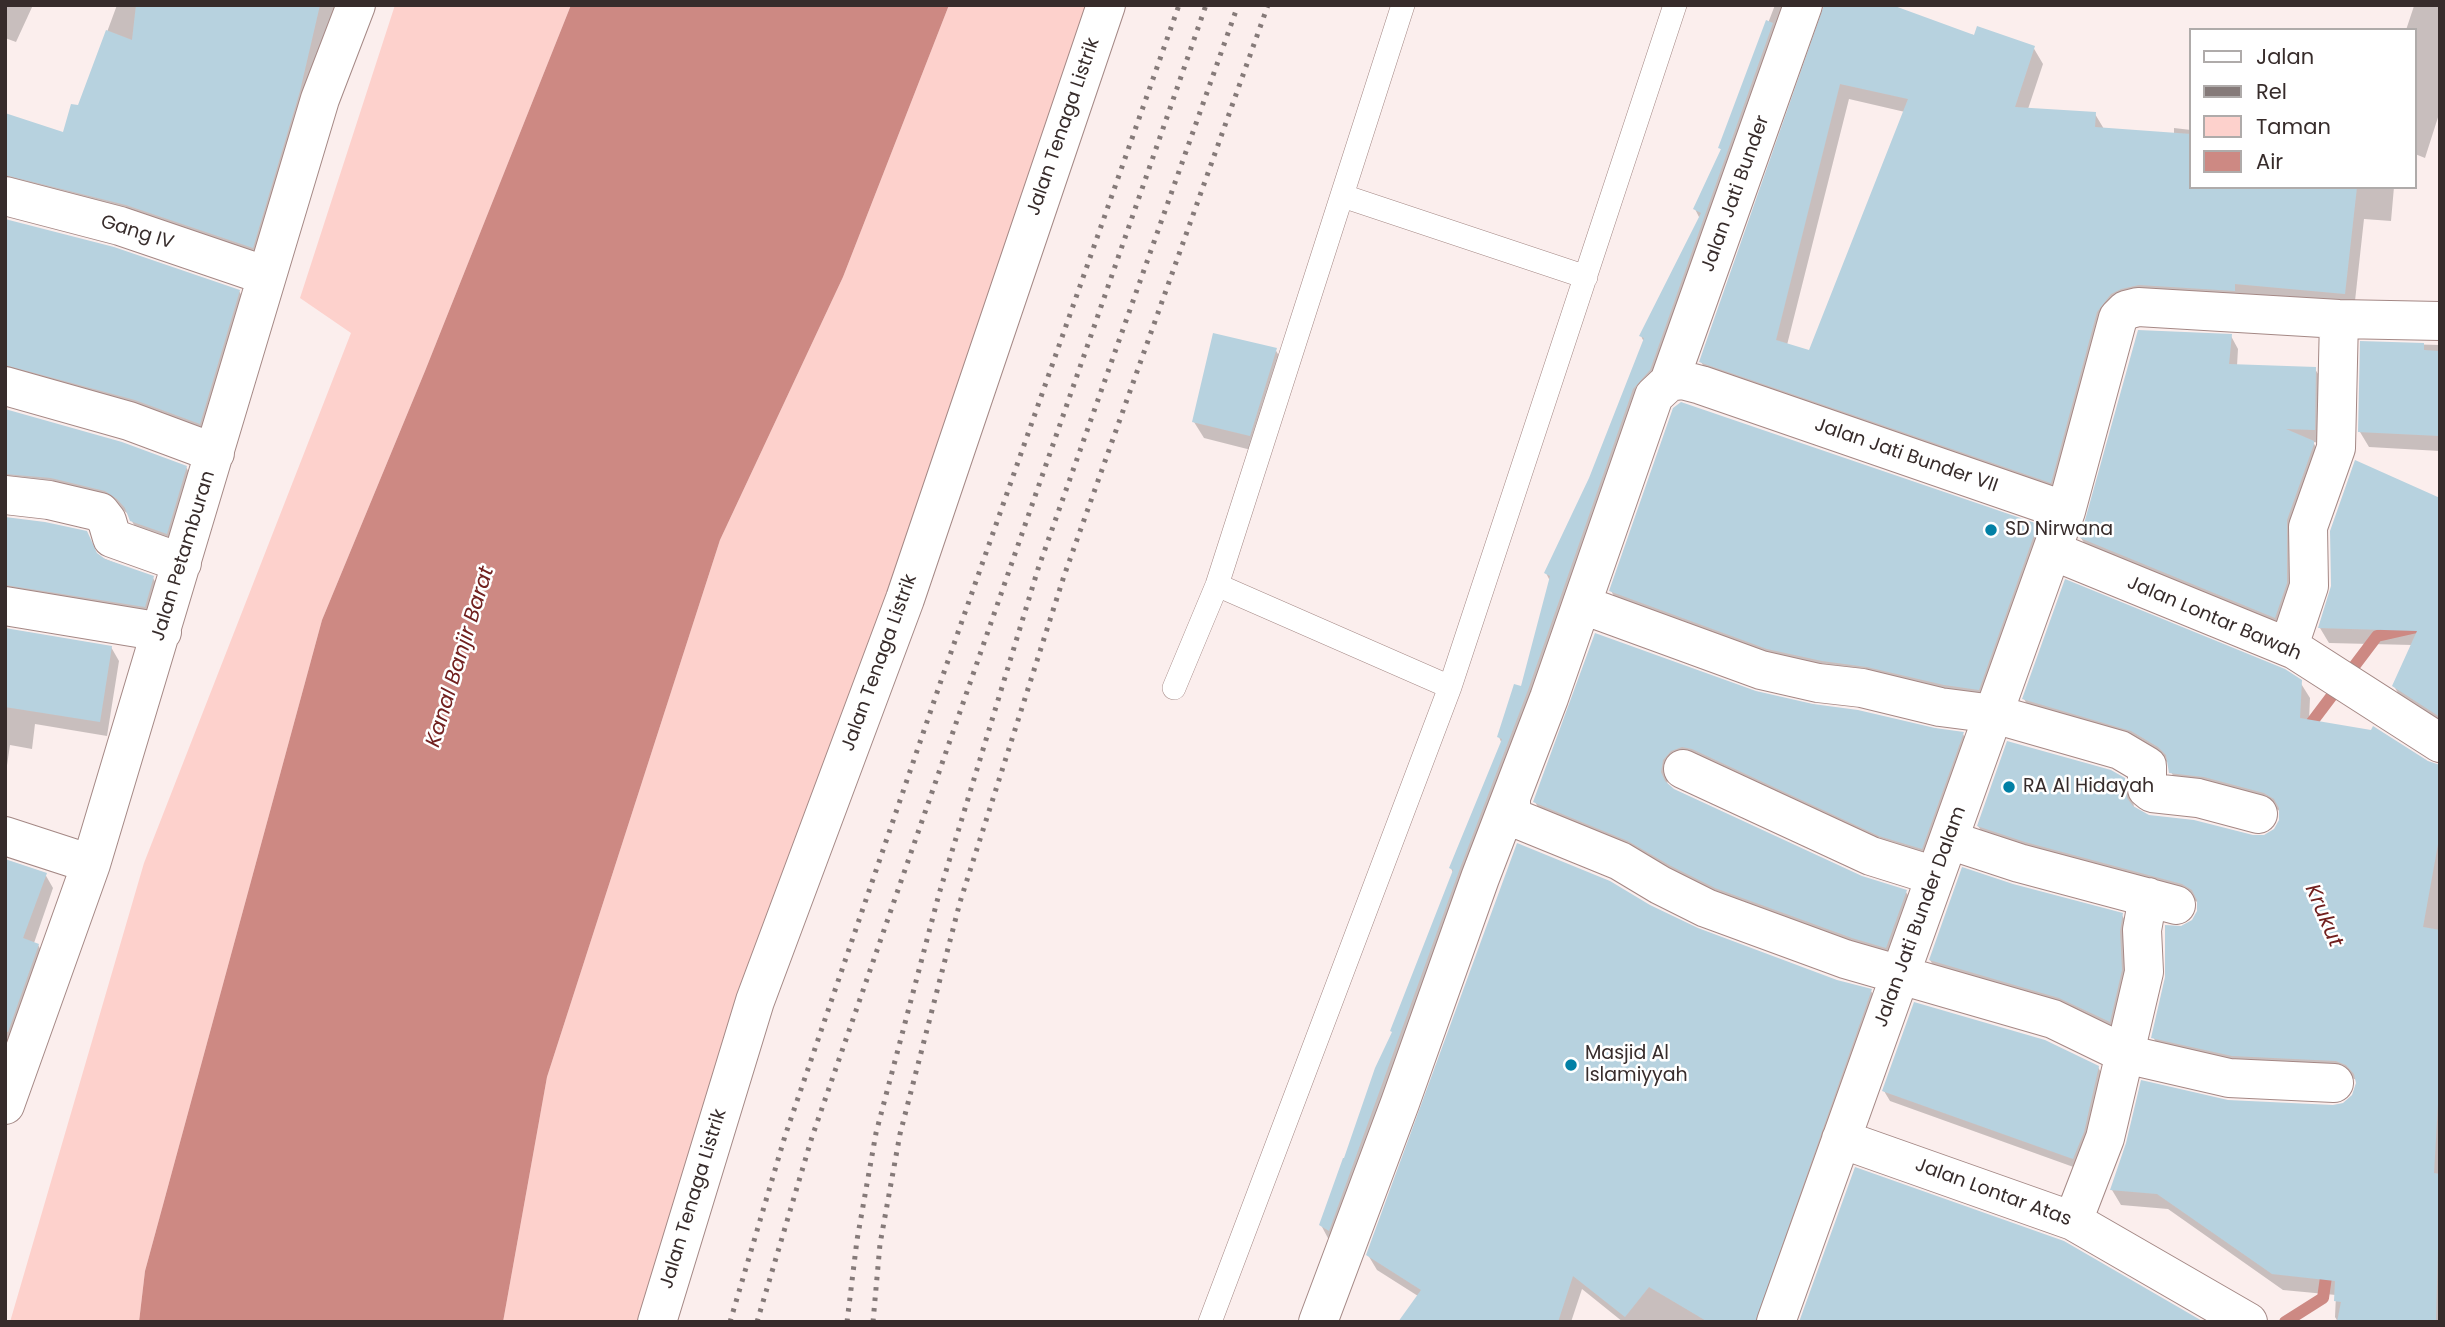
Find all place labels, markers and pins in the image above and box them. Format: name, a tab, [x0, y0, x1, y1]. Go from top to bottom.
place label: SD Nirwana	[2005, 519, 2113, 541]
marker: SD Nirwana	[1983, 522, 1999, 538]
place label: RA Al Hidayah	[2023, 776, 2154, 798]
marker: RA Al Hidayah	[2001, 779, 2017, 795]
place label: Masjid Al Islamiyyah	[1585, 1043, 1688, 1087]
marker: Masjid Al Islamiyyah	[1563, 1057, 1579, 1073]

